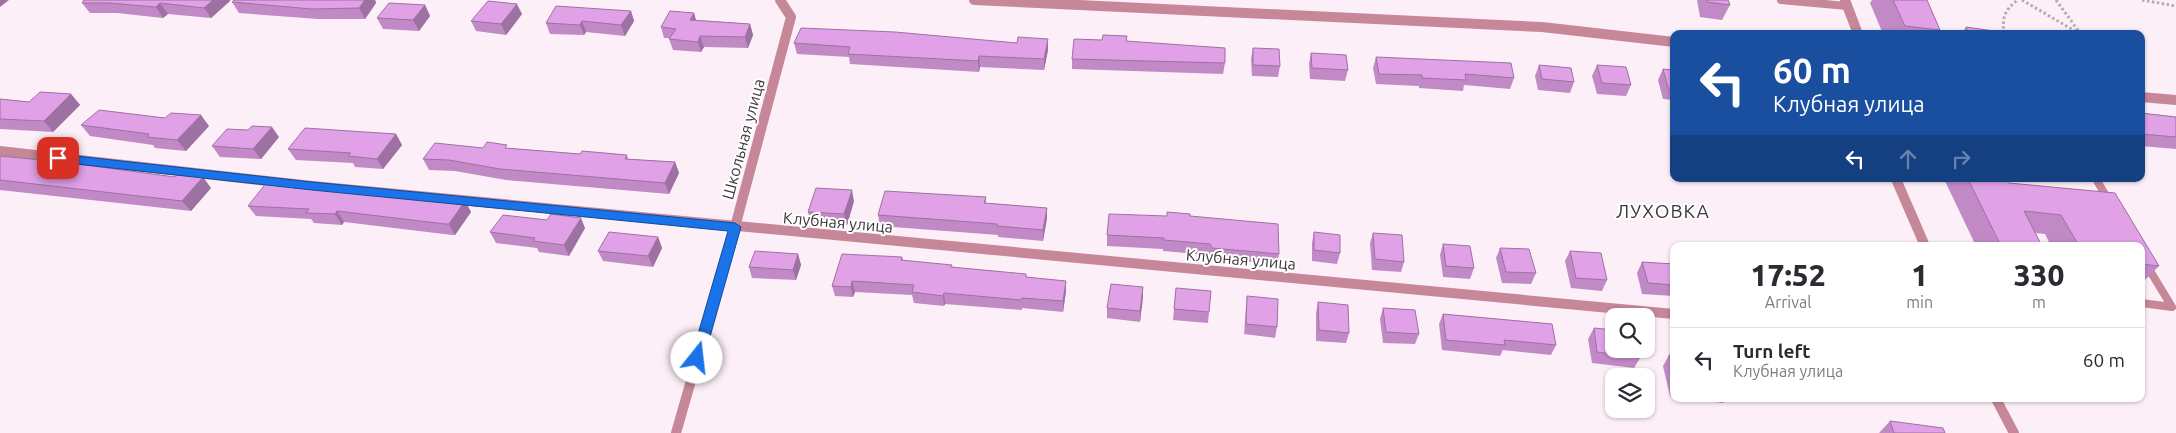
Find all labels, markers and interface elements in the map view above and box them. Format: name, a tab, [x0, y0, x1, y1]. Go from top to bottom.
icon: left	[1690, 50, 1755, 115]
text: 60 m	[1773, 50, 1851, 90]
street label: Школьная улица	[718, 77, 768, 201]
text: Клубная улица	[1773, 91, 1925, 116]
pin	[37, 137, 79, 179]
icon: arrive	[44, 144, 72, 172]
icon: left	[1841, 145, 1869, 173]
icon: ahead	[1894, 145, 1922, 173]
icon: right	[1947, 145, 1975, 173]
district label: ЛУХОВКА	[1616, 200, 1710, 222]
street label: Клубная улица	[782, 208, 894, 236]
street label: Клубная улица	[1185, 245, 1297, 273]
text: 17:52	[1751, 258, 1826, 292]
text: 1	[1911, 258, 1928, 292]
text: 330	[2014, 258, 2064, 292]
text: Arrival	[1765, 293, 1811, 311]
text: min	[1906, 293, 1933, 311]
text: m	[2032, 293, 2046, 311]
map controls	[1605, 308, 1655, 418]
button: search	[1605, 308, 1655, 358]
position arrow	[670, 331, 722, 383]
text: Turn left	[1733, 340, 1811, 362]
icon: left	[1690, 346, 1718, 374]
text: 60 m	[2083, 349, 2125, 371]
text: Клубная улица	[1733, 362, 1843, 380]
button: layers	[1605, 368, 1655, 418]

